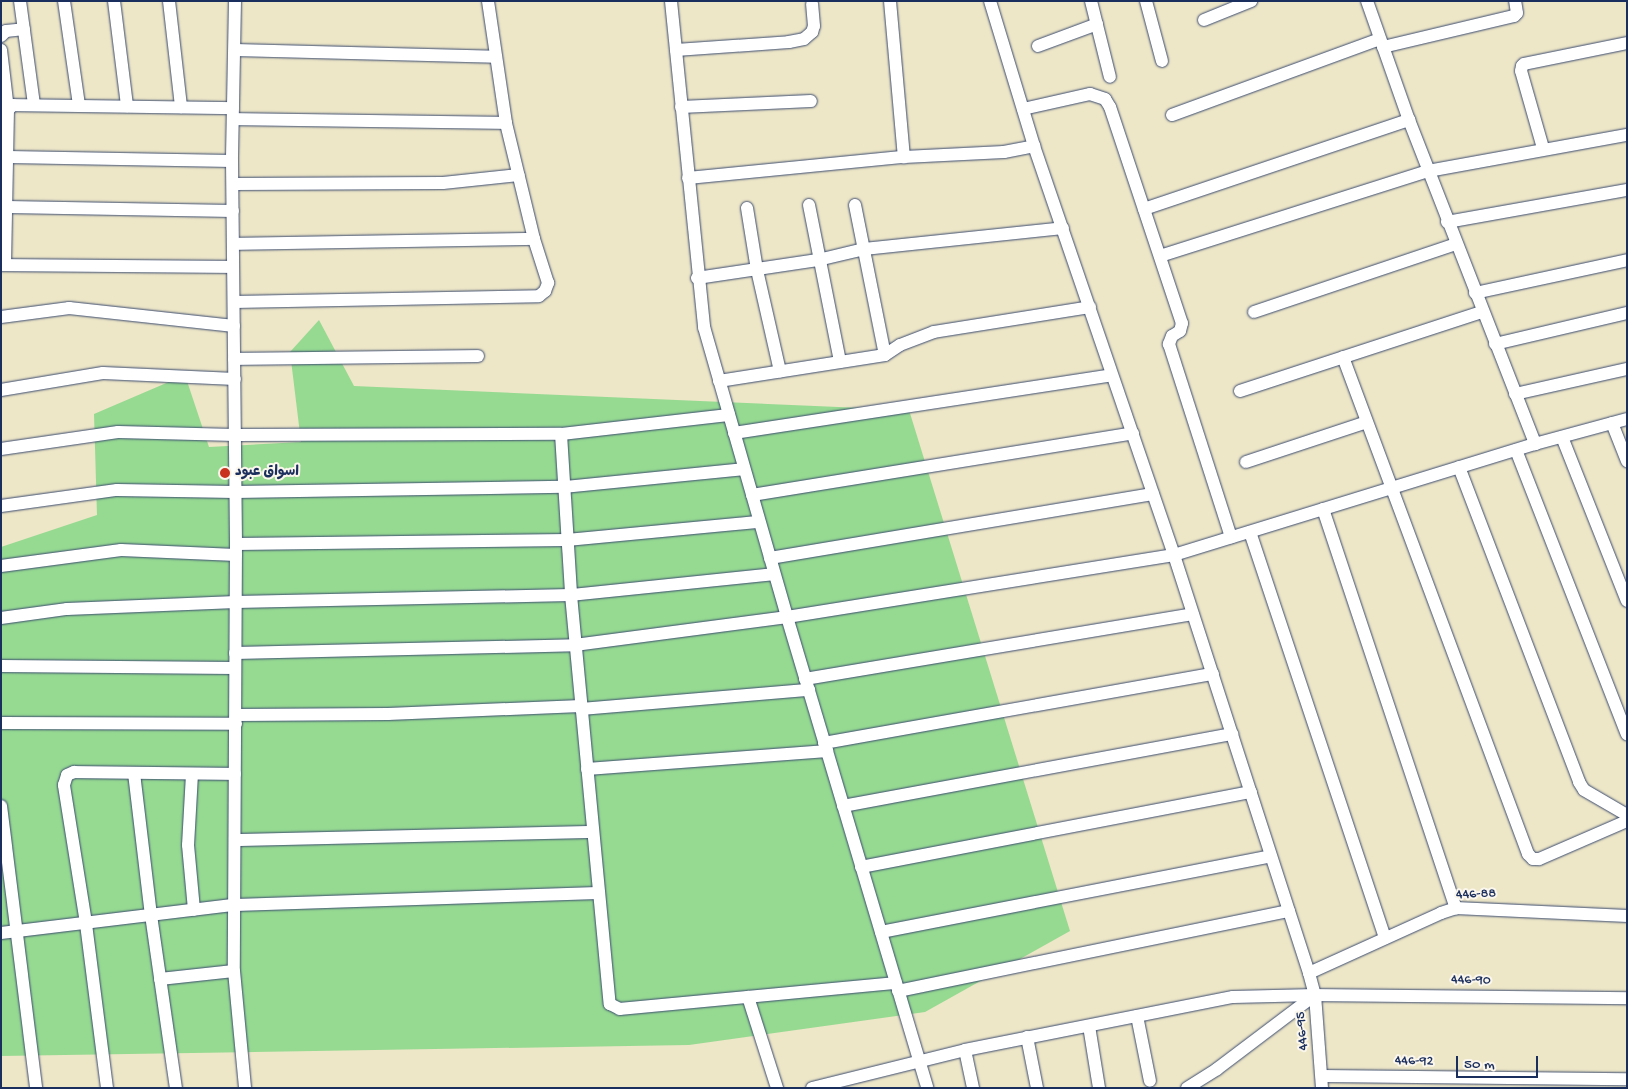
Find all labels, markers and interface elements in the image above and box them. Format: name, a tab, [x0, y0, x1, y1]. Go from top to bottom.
place label: اسواق عبود	[235, 465, 299, 481]
marker: اسواق عبود	[219, 467, 231, 479]
street label: 446-88	[1456, 886, 1496, 904]
street label: 446-90	[1451, 972, 1491, 990]
street label: 446-95	[1293, 1011, 1313, 1051]
scale bar	[1458, 1046, 1540, 1078]
street label: 446-92	[1395, 1053, 1433, 1071]
text: 50 m	[1464, 1056, 1495, 1074]

